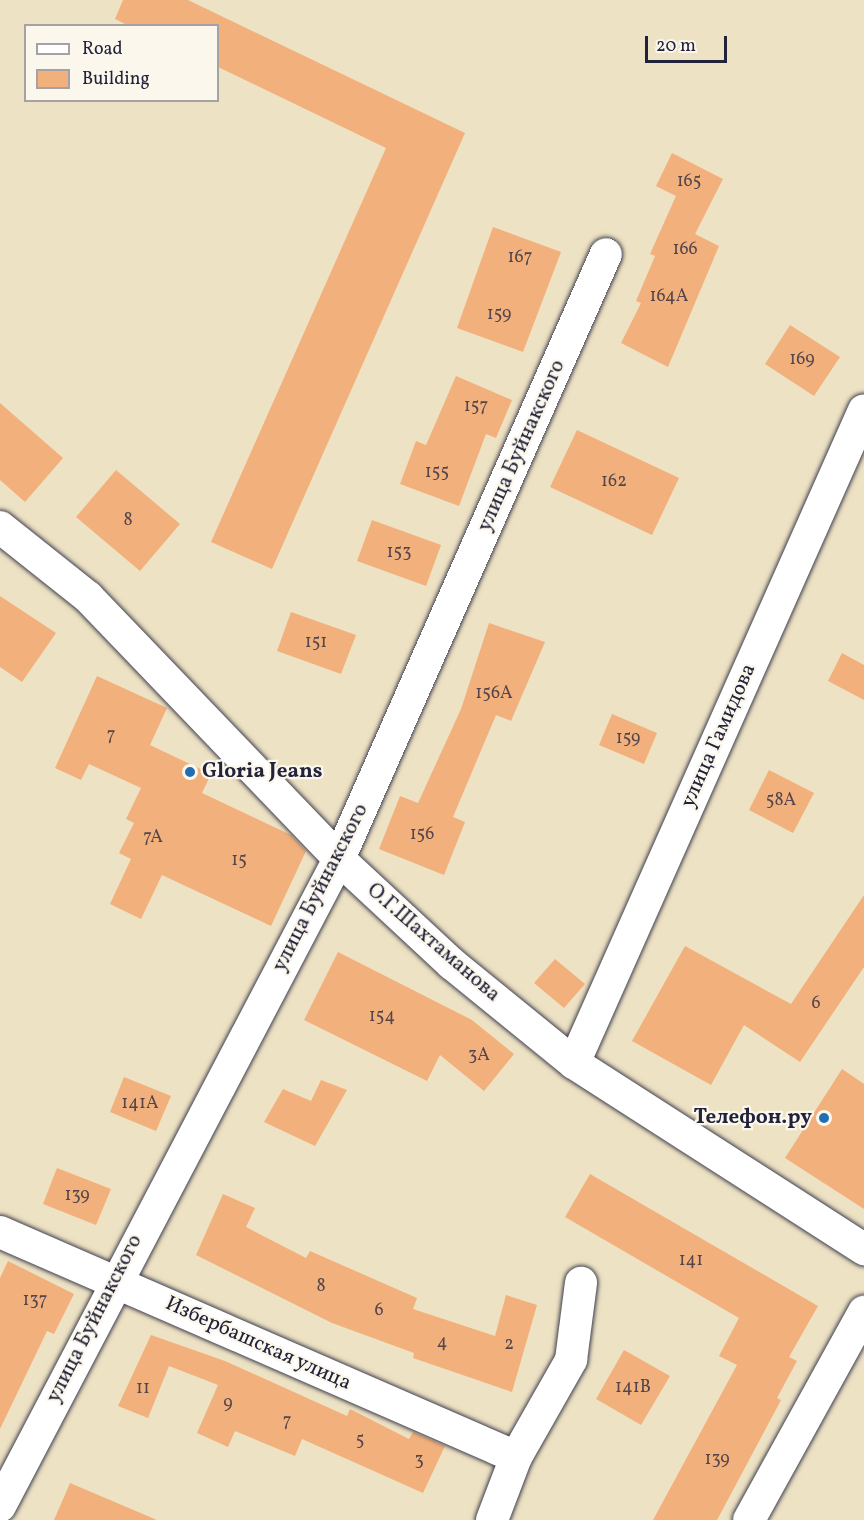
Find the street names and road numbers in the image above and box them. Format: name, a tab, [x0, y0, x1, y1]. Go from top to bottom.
street label: улица Буйнакского	[473, 356, 571, 536]
street label: улица Гамидова	[676, 660, 762, 812]
street label: улица Буйнакского	[268, 800, 374, 976]
street label: О.Г.Шахтаманова	[361, 878, 505, 1008]
street label: улица Буйнакского	[42, 1231, 148, 1407]
street label: Избербашская улица	[161, 1291, 355, 1397]

